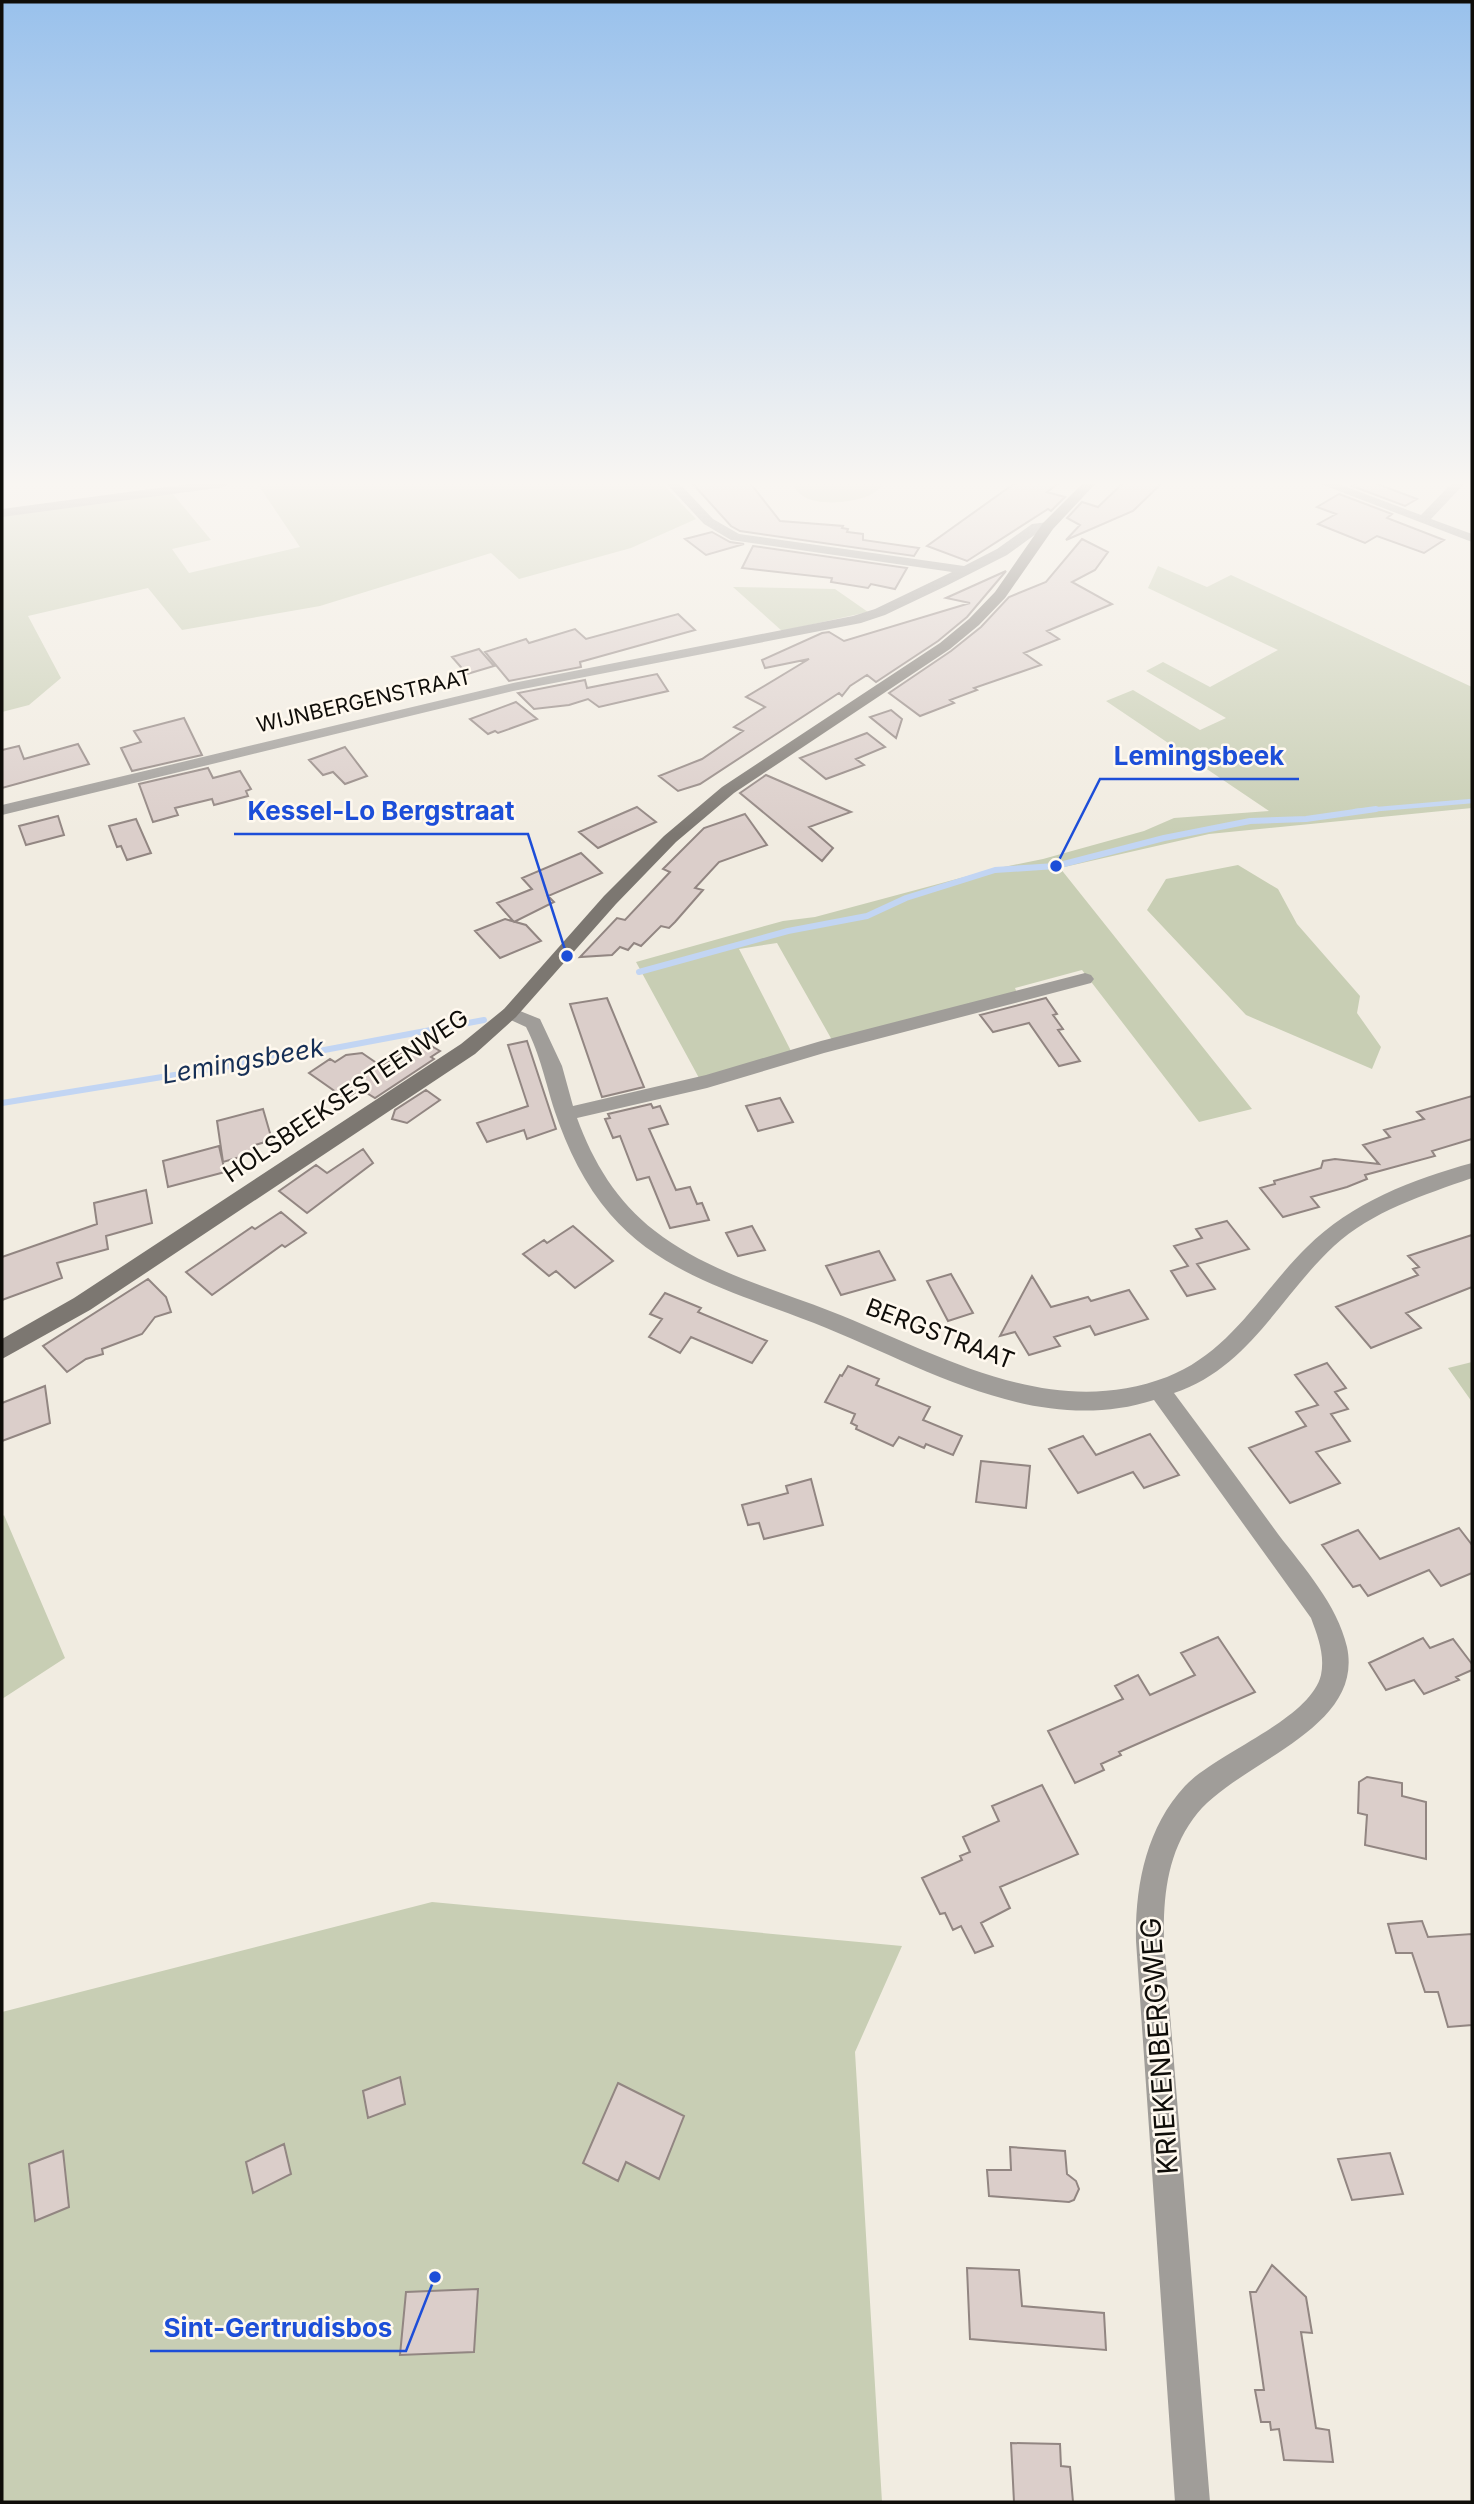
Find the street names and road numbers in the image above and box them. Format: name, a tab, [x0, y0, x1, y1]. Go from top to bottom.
street label: WIJNBERGENSTRAAT	[254, 664, 474, 737]
street label: HOLSBEEKSESTEENWEG	[218, 1003, 474, 1188]
street label: BERGSTRAAT	[862, 1292, 1019, 1375]
street label: KRIEKENBERGWEG	[1133, 1916, 1185, 2176]

